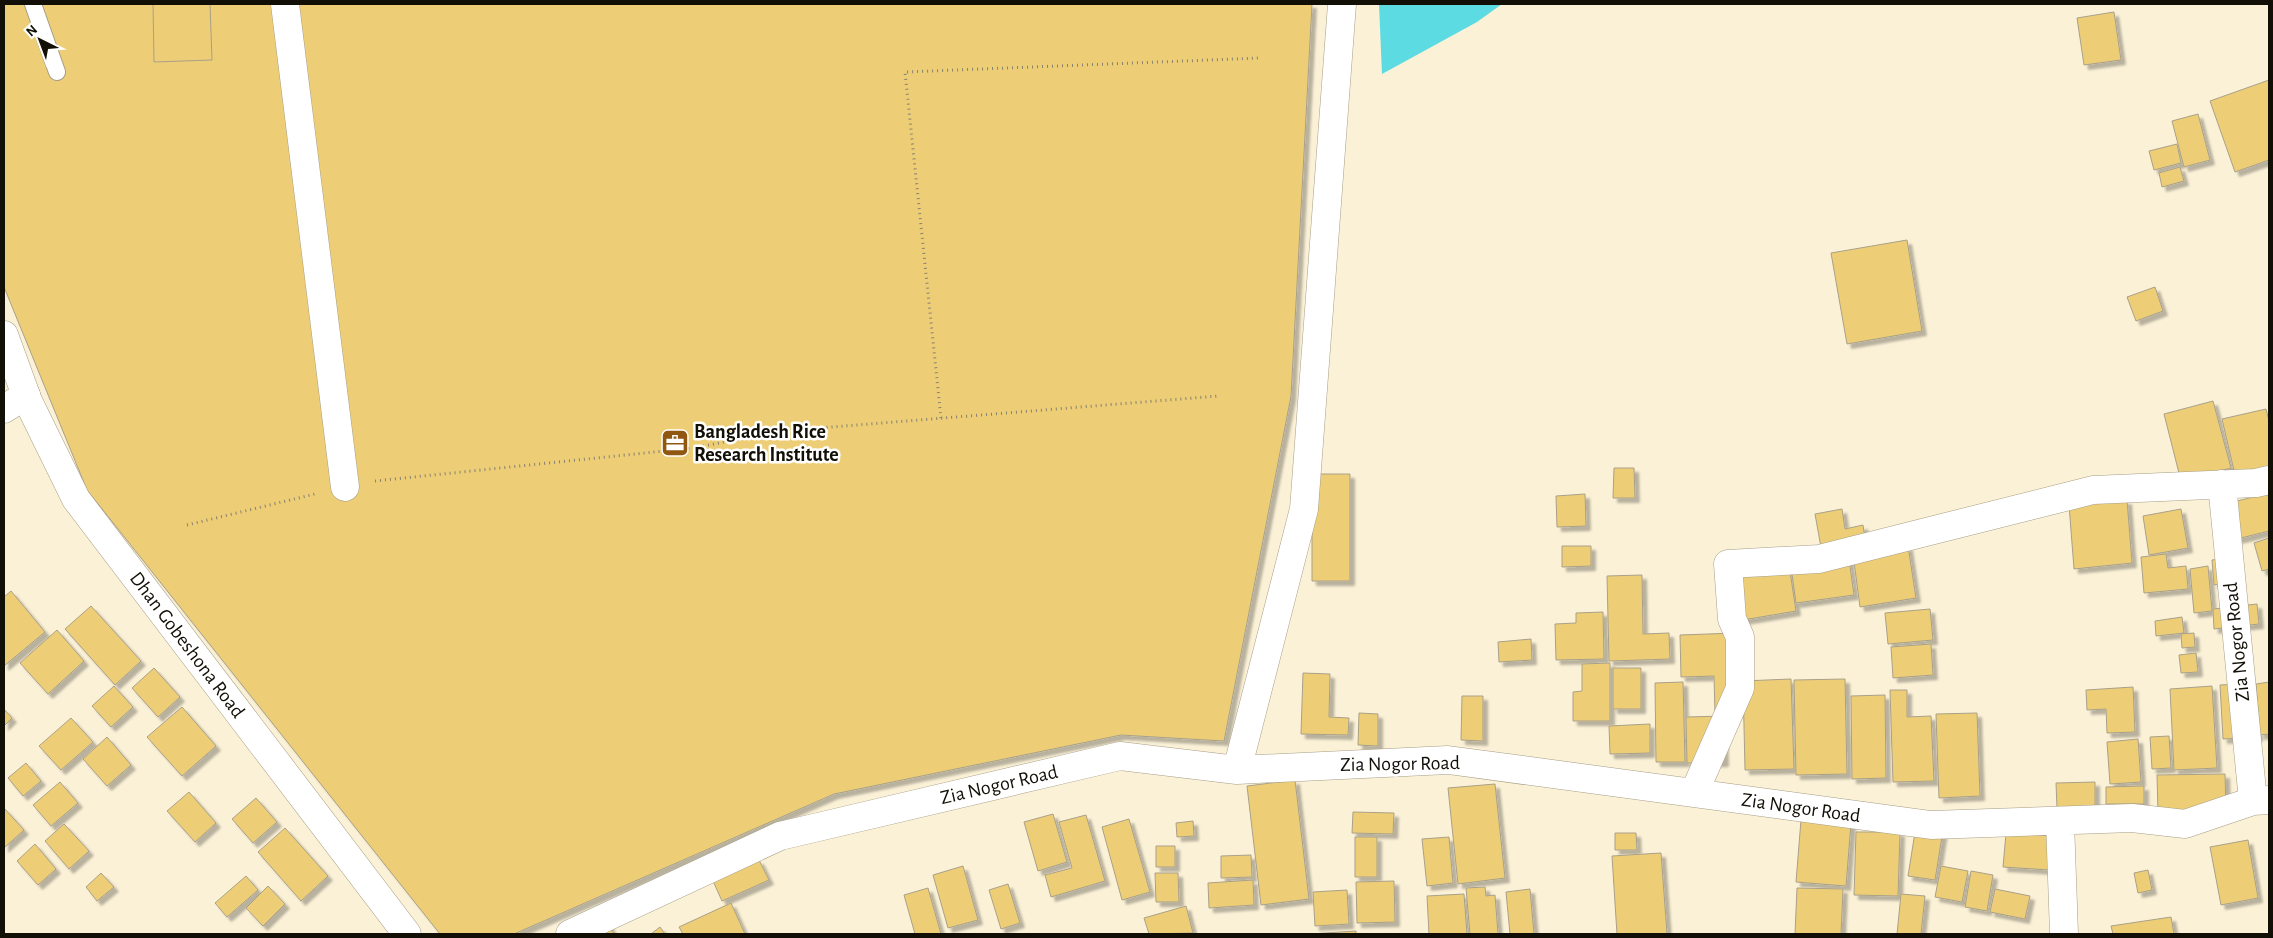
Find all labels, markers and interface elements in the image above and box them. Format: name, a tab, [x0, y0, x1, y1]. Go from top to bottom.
north arrow	[15, 15, 65, 65]
text: N	[24, 23, 40, 40]
place label: Bangladesh Rice Research Institute	[694, 422, 839, 465]
office icon: Bangladesh Rice Research Institute	[660, 428, 690, 458]
street label: Dhan Gobeshona Road	[126, 568, 248, 722]
street label: Zia Nogor Road	[2221, 581, 2253, 703]
street label: Zia Nogor Road	[1340, 753, 1460, 775]
street label: Zia Nogor Road	[938, 762, 1060, 808]
street label: Zia Nogor Road	[1740, 790, 1862, 826]

